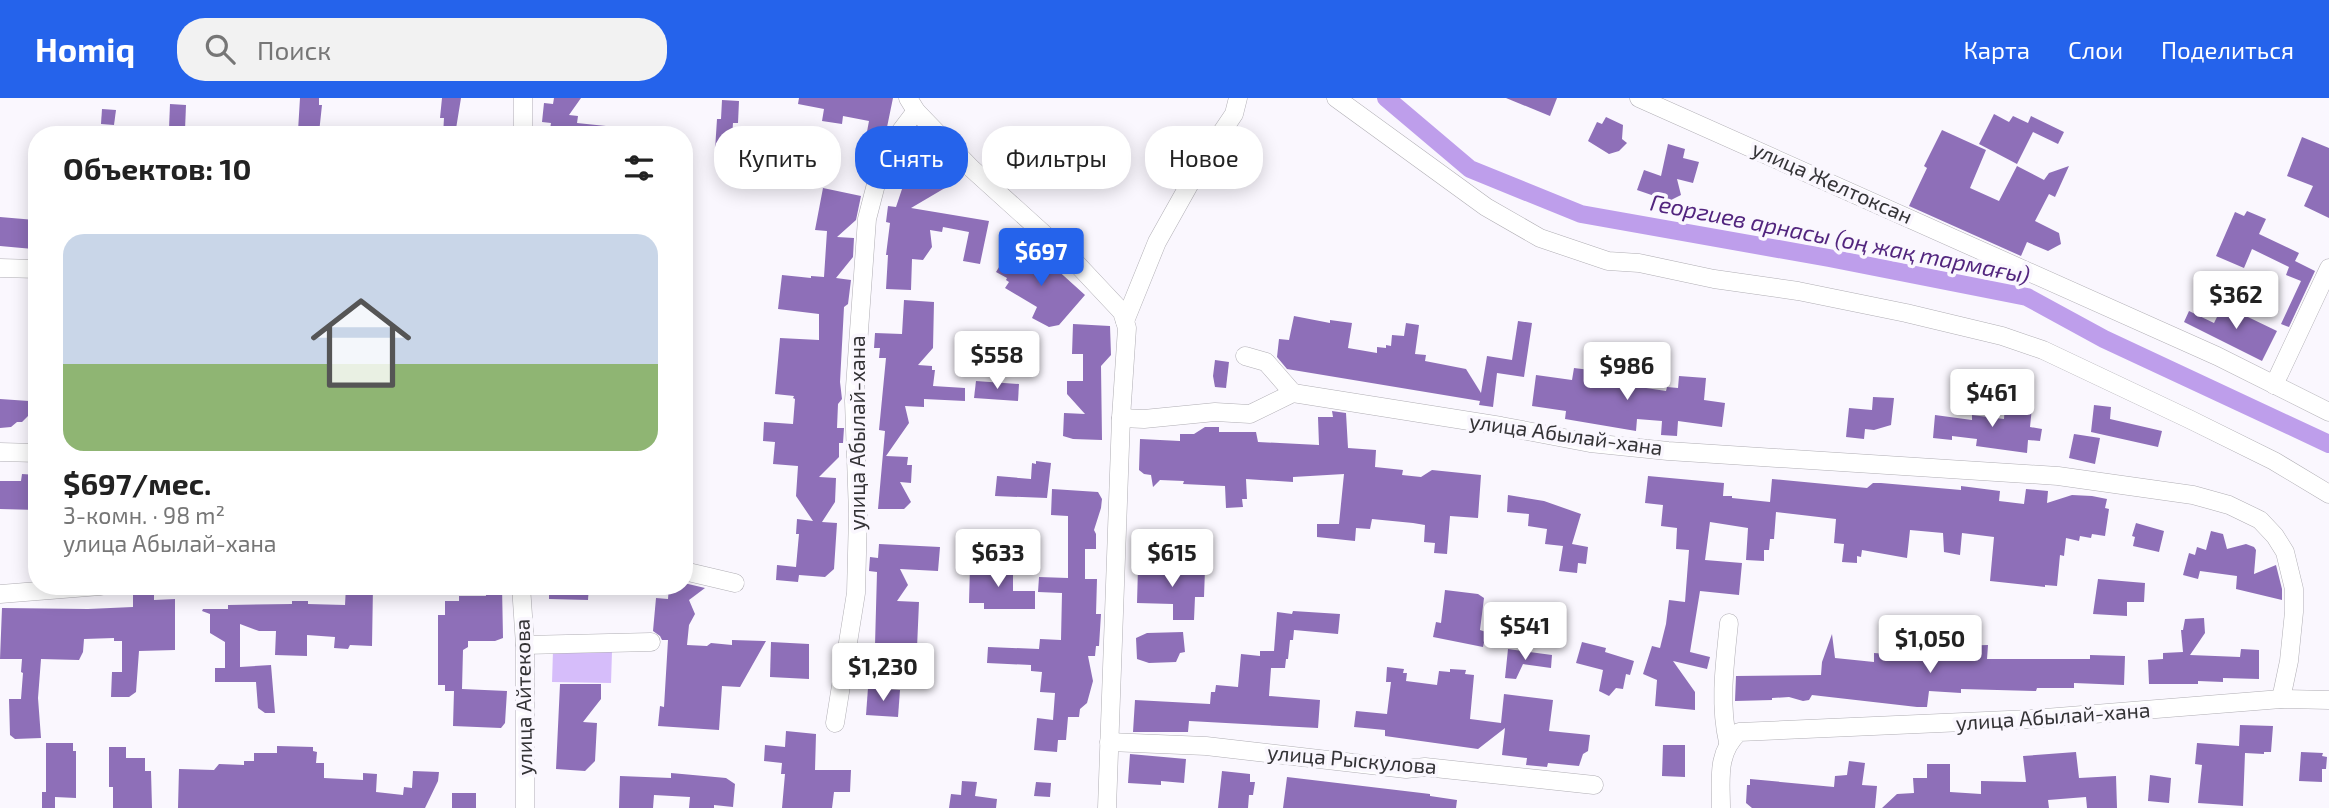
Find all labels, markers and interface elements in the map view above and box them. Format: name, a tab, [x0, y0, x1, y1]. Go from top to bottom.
search box	[177, 18, 667, 81]
text: Homiq	[35, 29, 135, 69]
icon: search	[201, 30, 239, 68]
text: Поиск	[257, 34, 331, 65]
text: Карта	[1963, 35, 2030, 64]
text: Слои	[2068, 35, 2123, 64]
text: Поделиться	[2161, 35, 2294, 64]
chip: Купить	[714, 126, 841, 189]
chip: Снять	[855, 126, 968, 189]
chip: Фильтры	[982, 126, 1131, 189]
chip: Новое	[1145, 126, 1263, 189]
street label: улица Желтоксан	[1748, 135, 1917, 229]
icon: filters	[620, 149, 658, 187]
text: Объектов: 10	[63, 150, 251, 186]
water label: Георгиев арнасы (оң жақ тармағы)	[1648, 187, 2032, 289]
pin: $697	[1000, 228, 1082, 288]
text: $697	[1015, 237, 1067, 265]
pin: $362	[2195, 272, 2277, 331]
icon: home	[298, 280, 424, 406]
text: $362	[2209, 280, 2263, 308]
pin: $558	[956, 331, 1038, 391]
street label: улица Абылай-хана	[844, 336, 870, 530]
text: $558	[970, 340, 1024, 368]
pin: $986	[1586, 342, 1668, 402]
text: $986	[1600, 351, 1654, 379]
pin: $461	[1951, 370, 2033, 429]
text: $461	[1966, 378, 2018, 406]
street label: улица Абылай-хана	[1468, 408, 1664, 460]
text: $697/мес.	[63, 465, 211, 501]
text: 3-комн. · 98 m²	[63, 501, 225, 529]
text: улица Абылай-хана	[63, 529, 277, 557]
pin: $633	[957, 530, 1039, 589]
pin: $615	[1131, 530, 1213, 589]
text: $633	[972, 538, 1025, 566]
text: $615	[1147, 538, 1197, 566]
pin: $541	[1484, 602, 1566, 662]
text: $541	[1500, 611, 1550, 639]
pin: $1,050	[1873, 616, 1987, 675]
street label: улица Айтекова	[509, 619, 537, 776]
text: $1,050	[1895, 624, 1965, 652]
pin: $1,230	[826, 644, 940, 703]
text: $1,230	[848, 652, 918, 680]
street label: улица Абылай-хана	[1955, 696, 2151, 736]
street label: улица Рыскулова	[1266, 739, 1438, 779]

